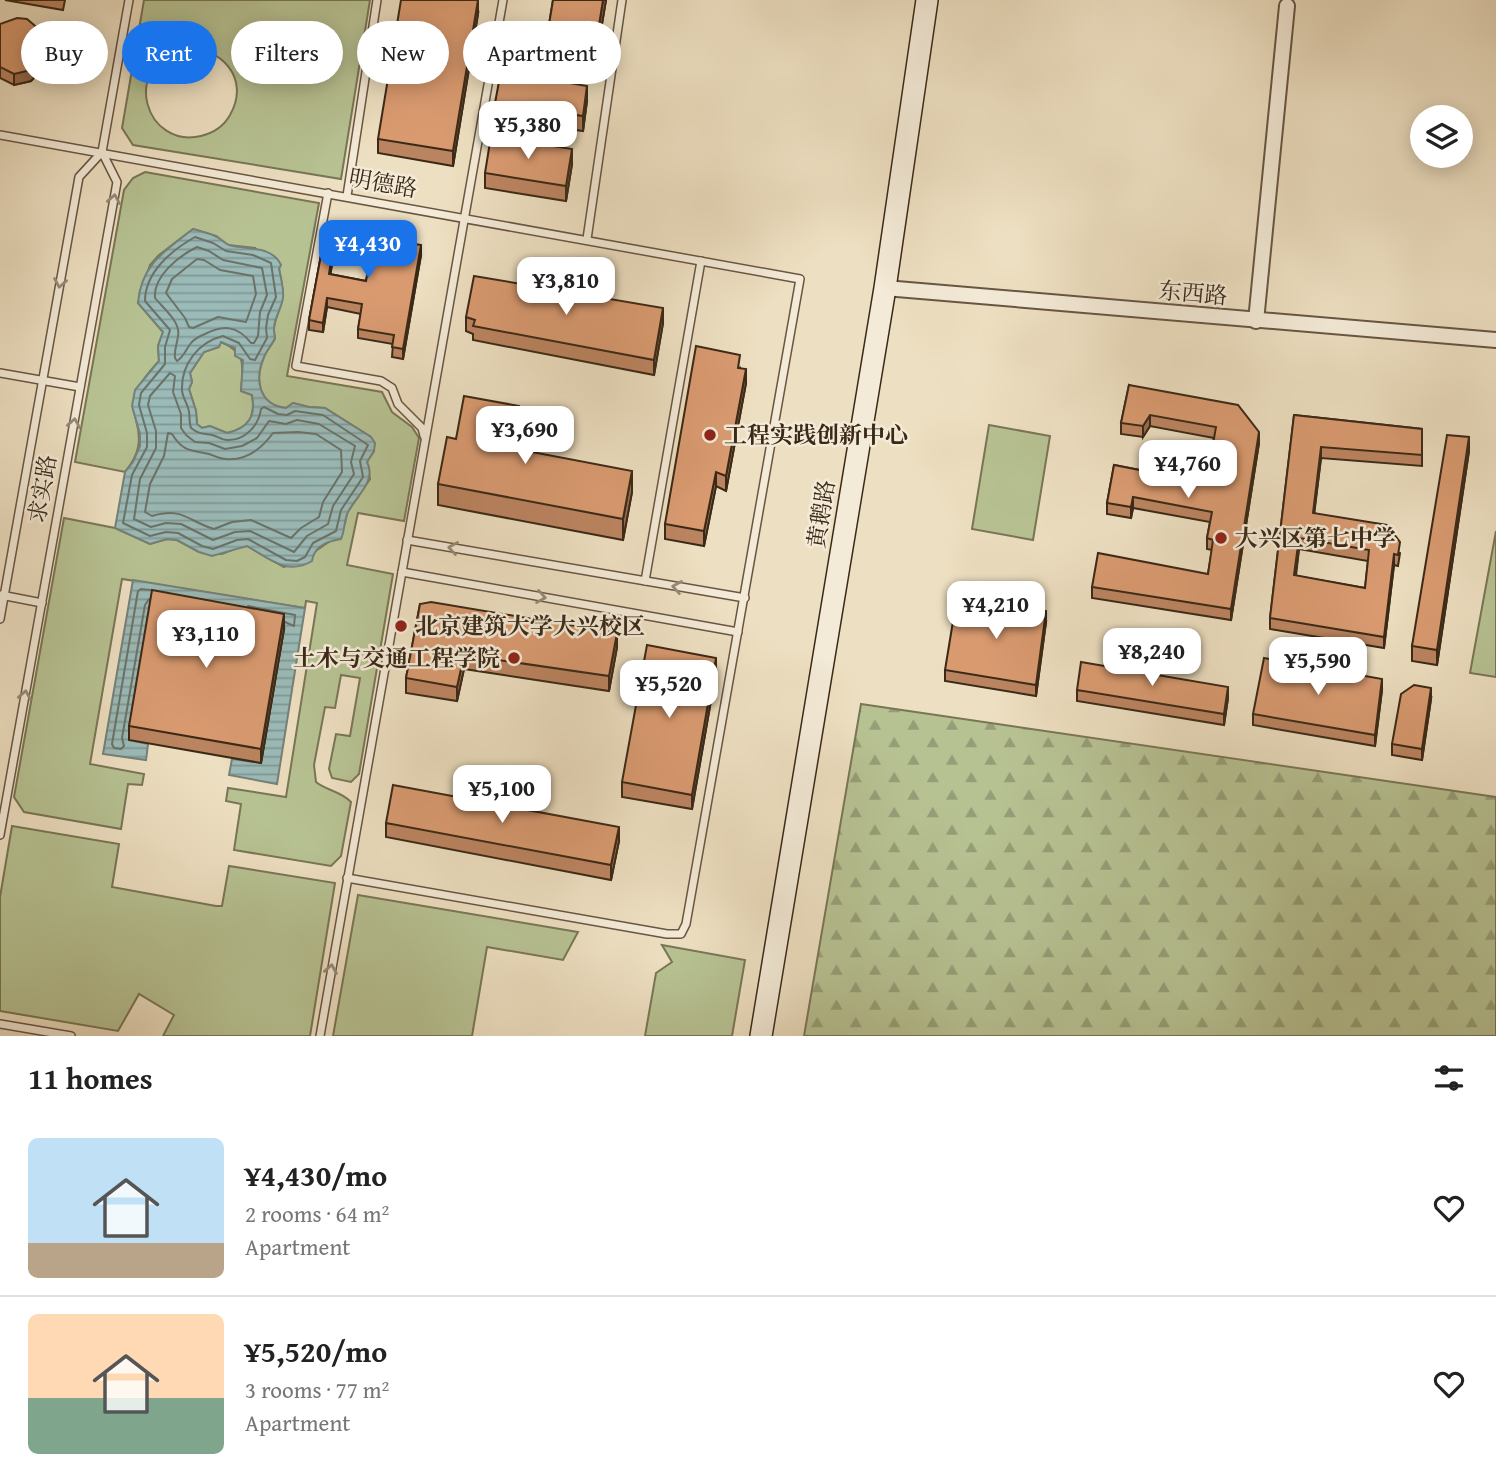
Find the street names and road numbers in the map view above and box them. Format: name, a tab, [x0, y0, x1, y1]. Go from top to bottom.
street label: 明德路	[346, 160, 420, 205]
street label: 东西路	[1157, 273, 1229, 312]
street label: 求实路	[19, 452, 64, 526]
street label: 黄鹅路	[799, 477, 842, 551]

